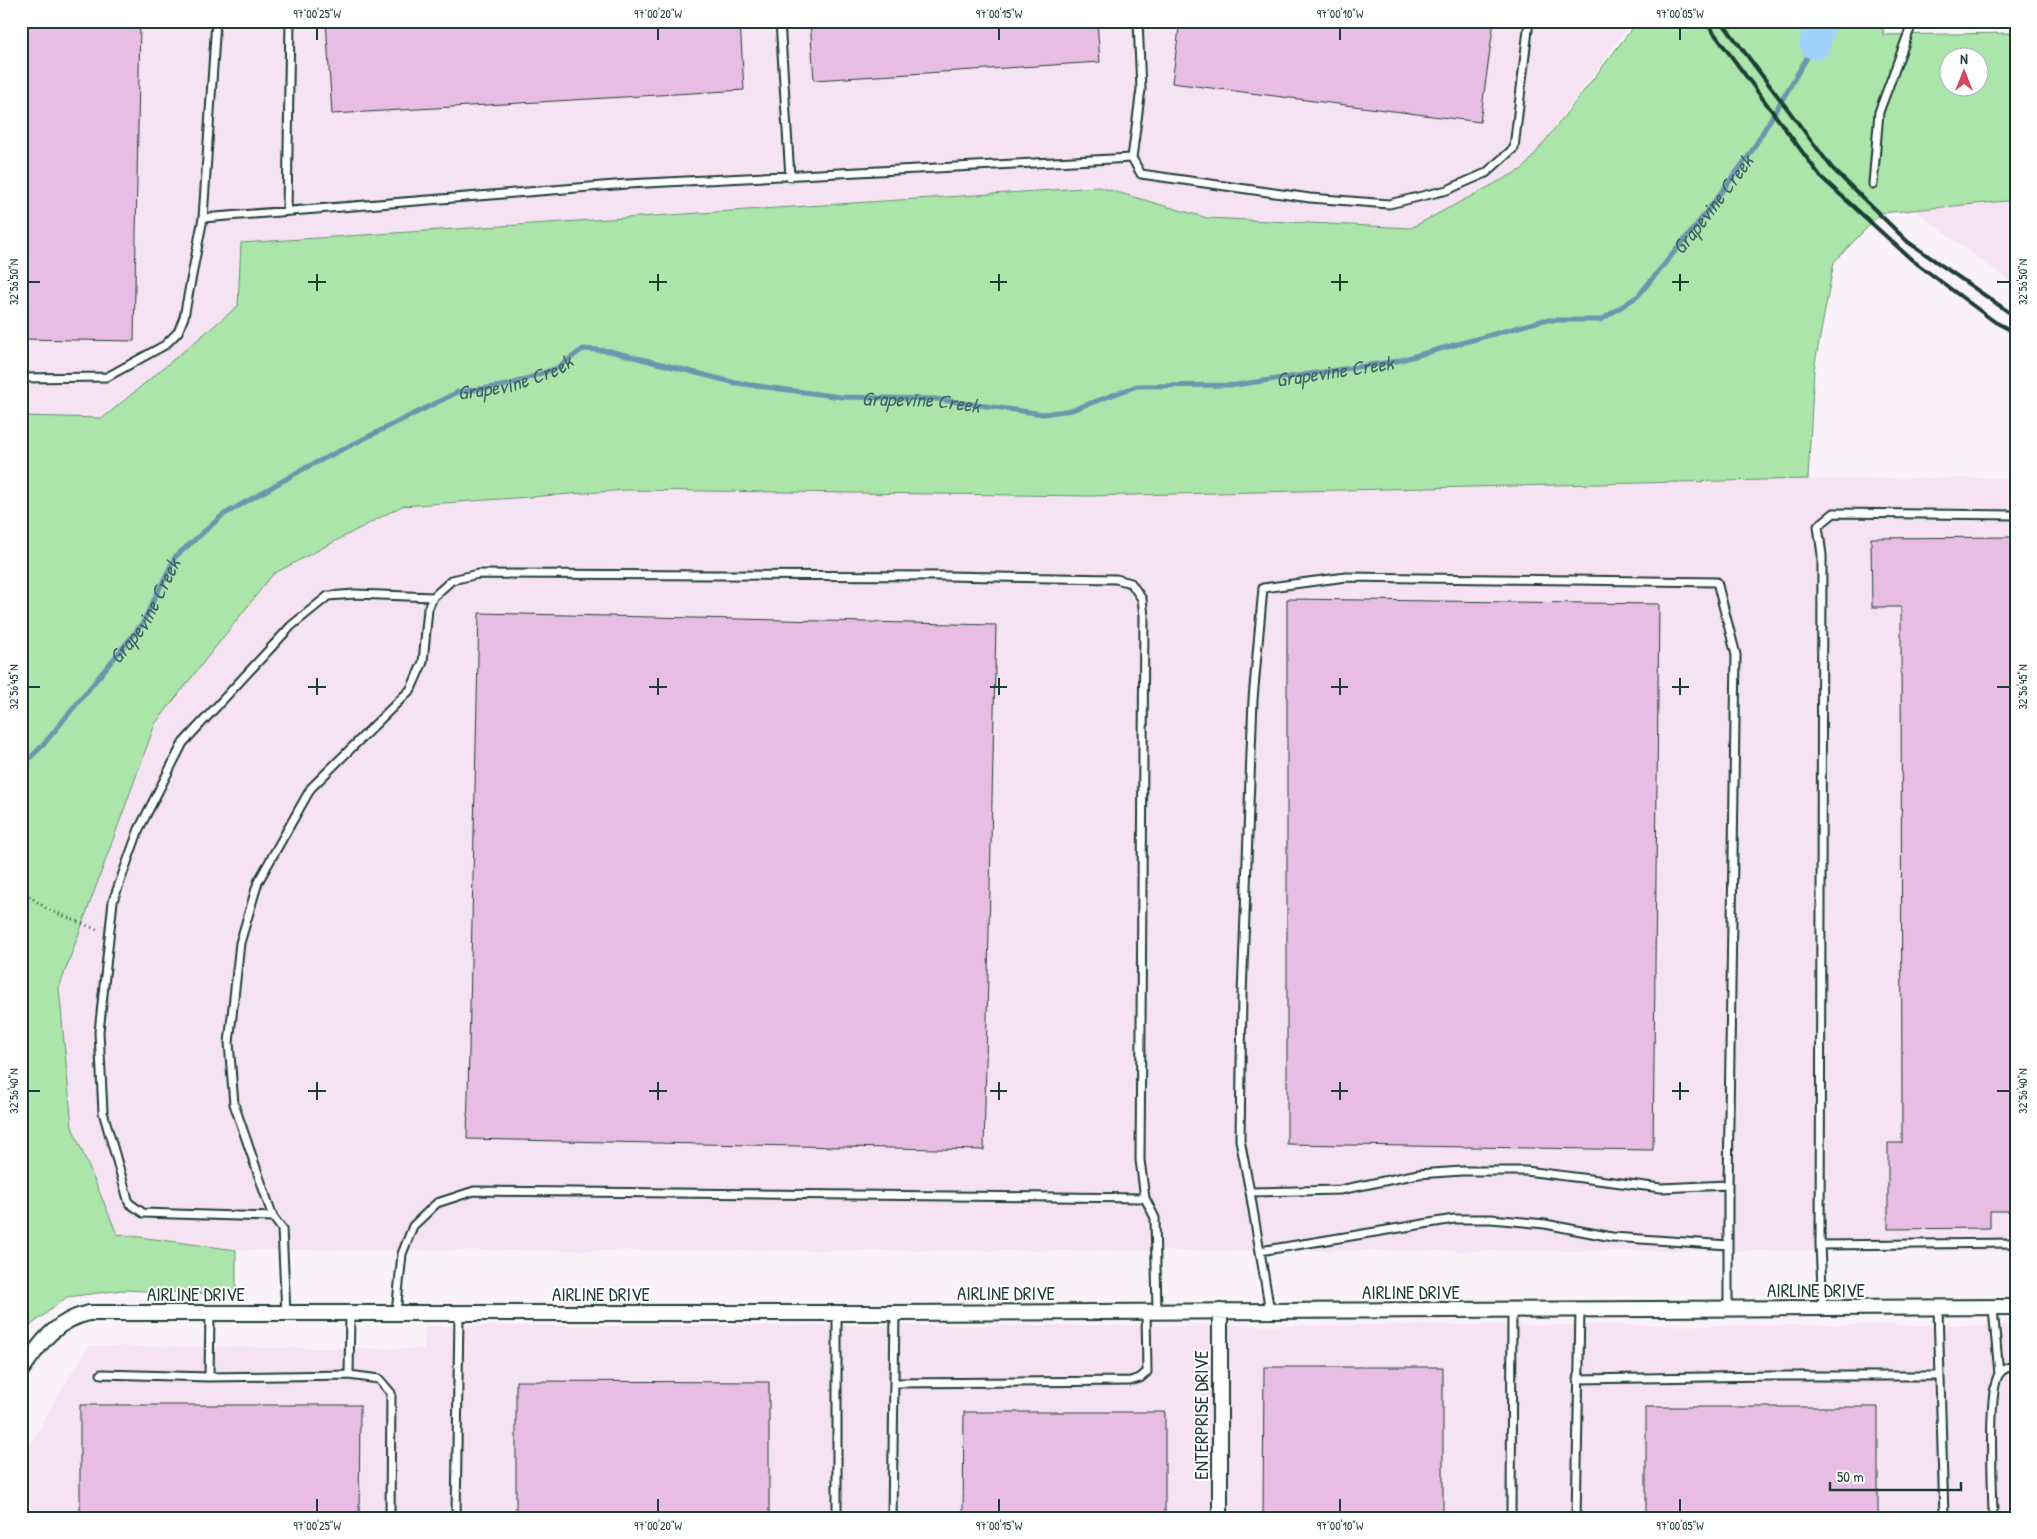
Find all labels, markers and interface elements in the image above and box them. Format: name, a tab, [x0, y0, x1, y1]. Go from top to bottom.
text: 97°00'25"W	[293, 5, 341, 22]
text: 97°00'20"W	[634, 5, 683, 22]
text: 97°00'15"W	[976, 5, 1023, 22]
text: 97°00'10"W	[1317, 5, 1364, 22]
text: 97°00'05"W	[1656, 5, 1704, 22]
north arrow	[1940, 48, 1990, 98]
text: N	[1960, 49, 1968, 68]
water label: Grapevine Creek	[1665, 147, 1760, 259]
text: 32°56'50"N	[5, 259, 22, 305]
text: 32°56'50"N	[2014, 259, 2031, 305]
water label: Grapevine Creek	[456, 347, 579, 405]
water label: Grapevine Creek	[1274, 348, 1397, 392]
water label: Grapevine Creek	[862, 384, 984, 419]
water label: Grapevine Creek	[102, 552, 187, 669]
text: 32°56'45"N	[5, 664, 22, 710]
text: 32°56'45"N	[2014, 664, 2031, 710]
text: 32°56'40"N	[5, 1068, 22, 1114]
text: 32°56'40"N	[2014, 1068, 2031, 1114]
street label: AIRLINE DRIVE	[1767, 1277, 1866, 1303]
street label: AIRLINE DRIVE	[1362, 1279, 1461, 1305]
street label: AIRLINE DRIVE	[957, 1280, 1056, 1306]
street label: AIRLINE DRIVE	[147, 1281, 246, 1307]
street label: AIRLINE DRIVE	[552, 1281, 651, 1307]
street label: ENTERPRISE DRIVE	[1188, 1350, 1214, 1480]
scale bar	[1830, 1459, 1961, 1491]
text: 50 m	[1837, 1466, 1864, 1487]
text: 97°00'25"W	[293, 1517, 341, 1534]
text: 97°00'20"W	[634, 1517, 683, 1534]
text: 97°00'15"W	[976, 1517, 1023, 1534]
text: 97°00'10"W	[1317, 1517, 1364, 1534]
text: 97°00'05"W	[1656, 1517, 1704, 1534]

